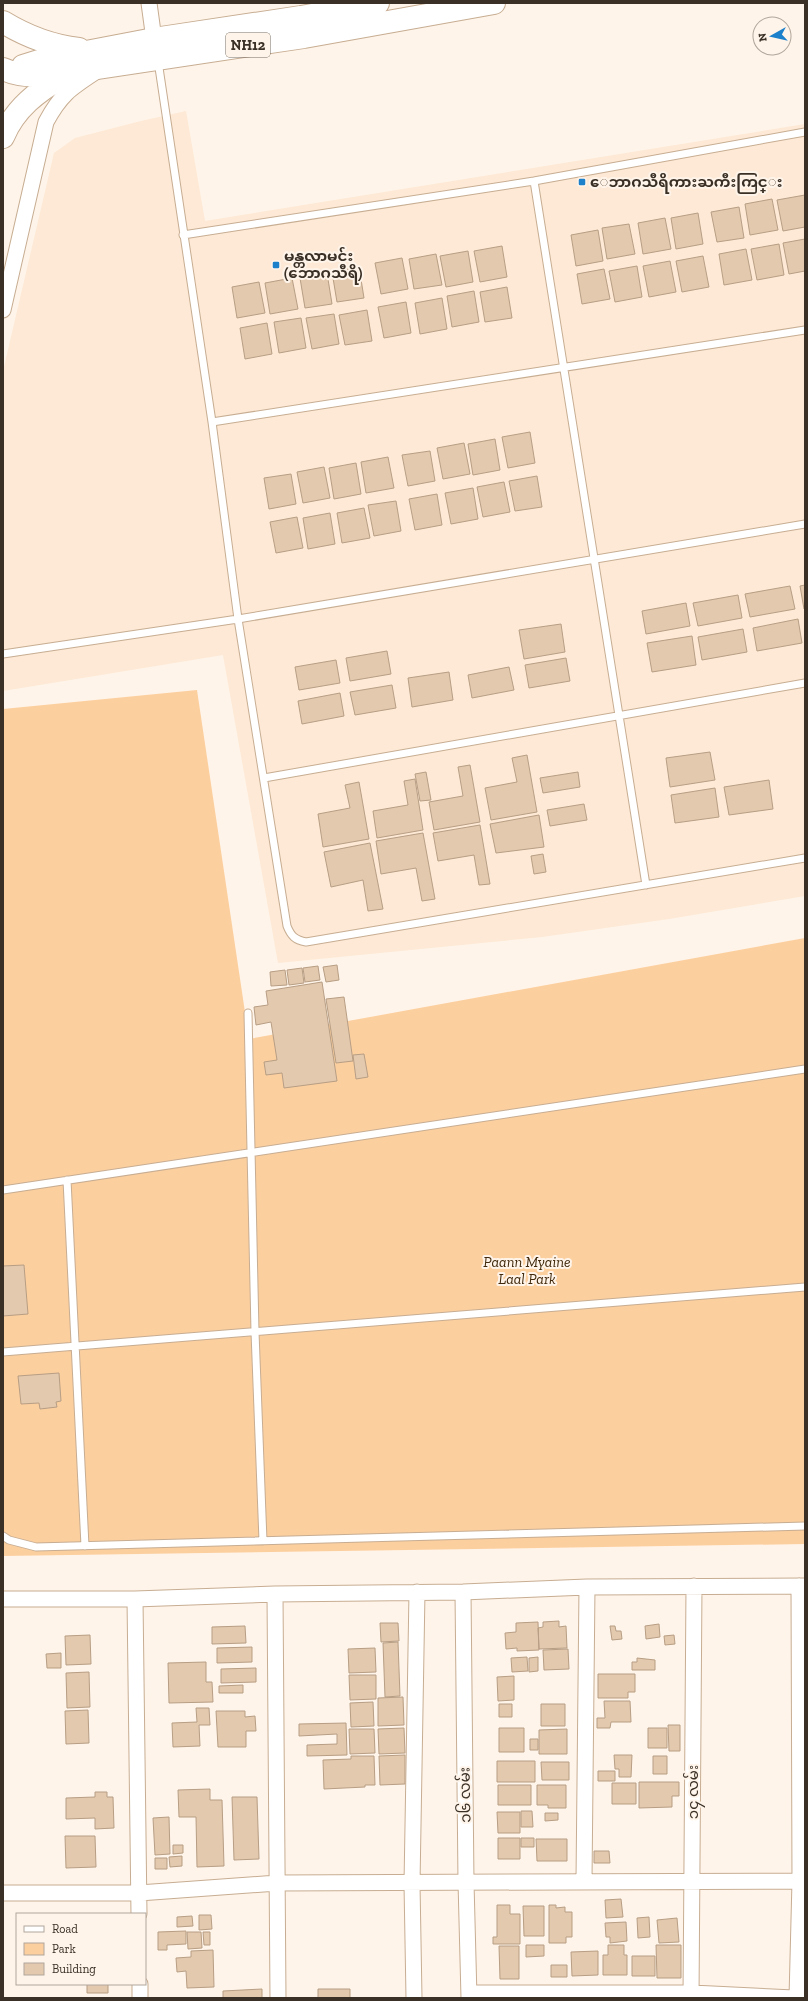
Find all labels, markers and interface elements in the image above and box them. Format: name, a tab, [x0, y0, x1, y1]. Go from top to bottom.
north arrow	[752, 16, 792, 56]
text: N	[755, 32, 770, 42]
road number: NH12	[226, 33, 270, 57]
place label: ေဘာဂသီရိကားႀကီးကြင္း	[590, 172, 782, 194]
marker: ေဘာဂသီရိကားႀကီးကြင္း	[577, 177, 587, 187]
place label: မန္တလာမင်း (ဘောဂသီရိ)	[284, 246, 362, 285]
marker: မန္တလာမင်း (ဘောဂသီရိ)	[271, 260, 281, 270]
park label: Paann Myaine Laal Park	[483, 1253, 571, 1288]
street label: ၁၄ လမ်း	[683, 1765, 705, 1819]
street label: ၁၆ လမ်း	[455, 1767, 474, 1823]
legend	[16, 1913, 146, 1985]
text: Road	[52, 1922, 78, 1936]
text: Park	[52, 1942, 77, 1956]
text: Building	[52, 1962, 96, 1976]

